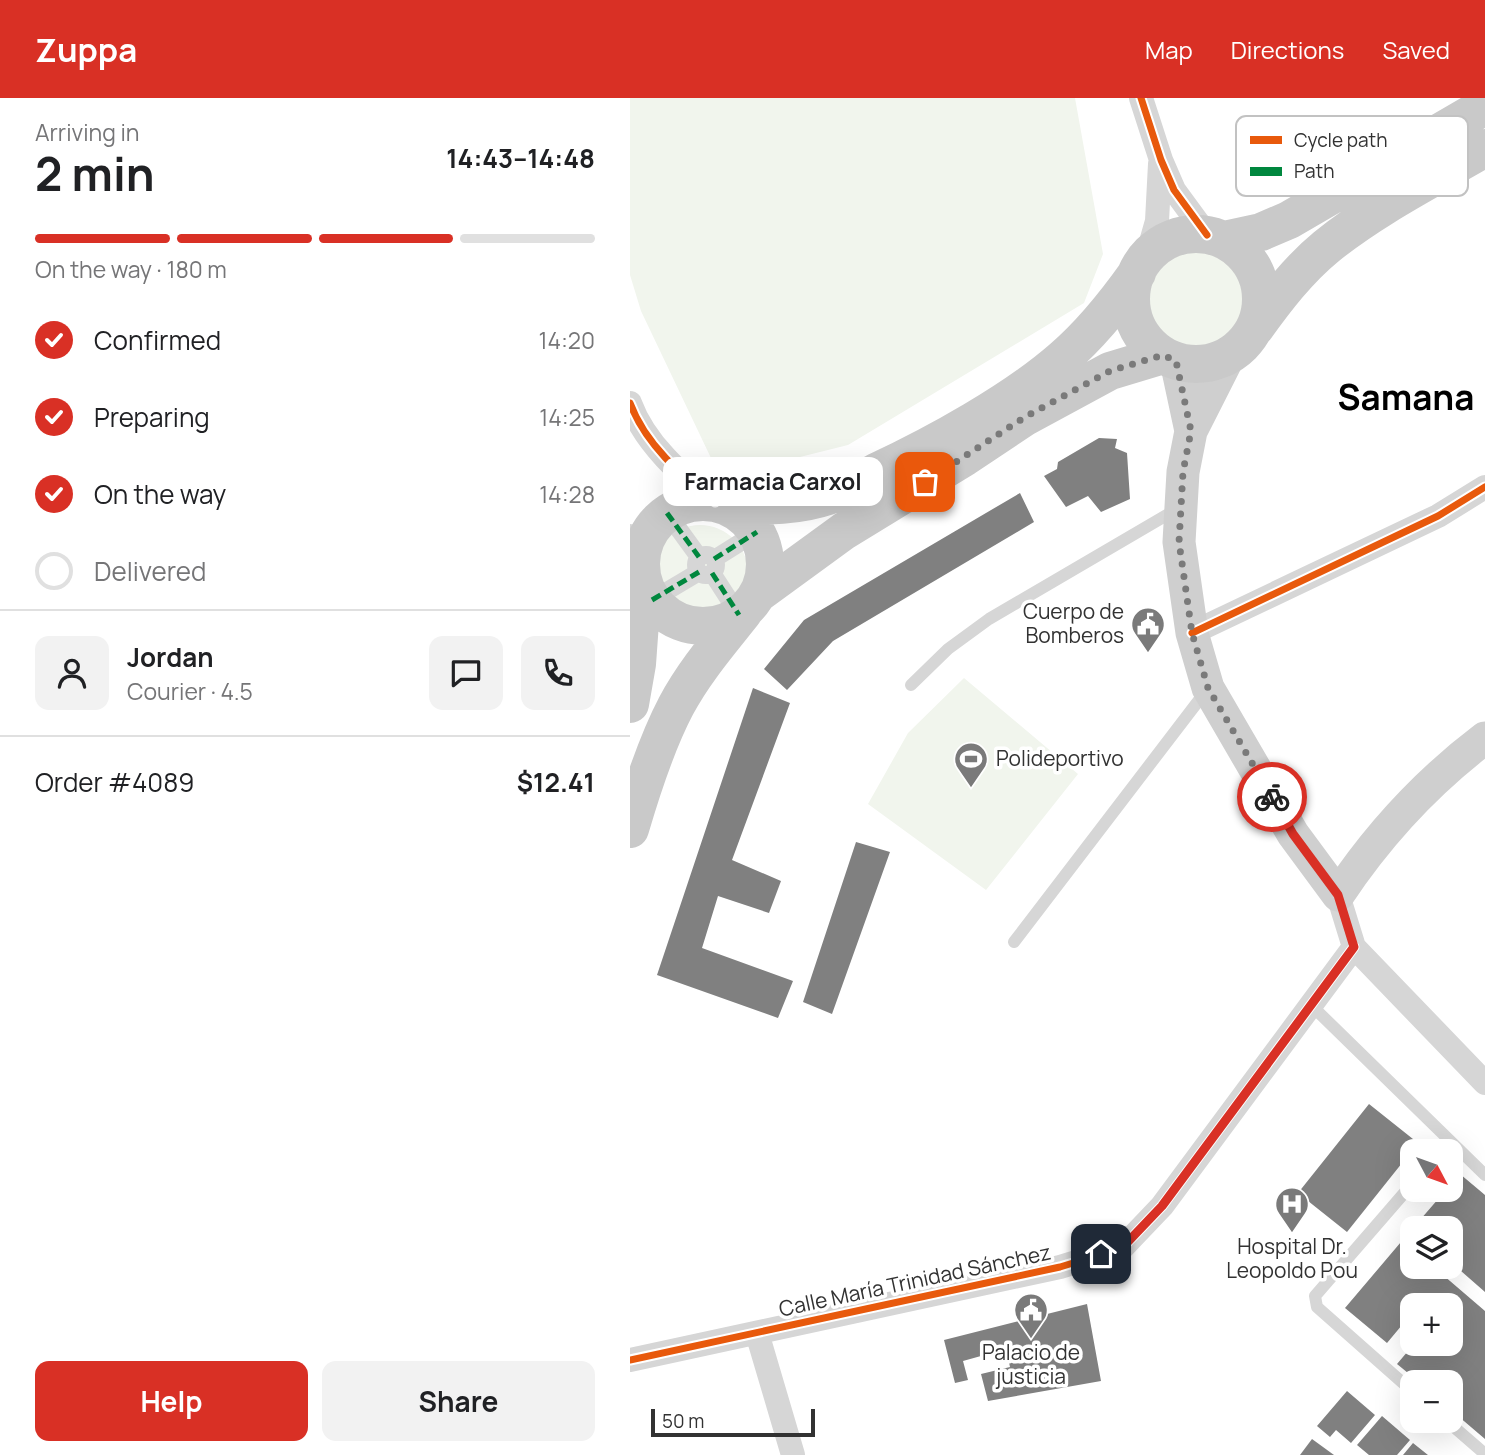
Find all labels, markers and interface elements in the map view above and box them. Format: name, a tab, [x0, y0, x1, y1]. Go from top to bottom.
text: Zuppa	[35, 27, 137, 72]
text: Map	[1145, 33, 1193, 66]
text: Directions	[1231, 33, 1344, 66]
text: Saved	[1382, 33, 1450, 66]
text: Arriving in	[35, 116, 140, 148]
legend	[1236, 116, 1468, 196]
text: Cycle path	[1294, 127, 1388, 153]
text: 14:43–14:48	[446, 140, 595, 176]
text: 2 min	[35, 142, 155, 205]
text: Path	[1294, 158, 1334, 184]
text: On the way · 180 m	[35, 253, 227, 285]
icon: check	[35, 321, 73, 359]
text: Confirmed	[94, 322, 221, 358]
text: 14:20	[538, 324, 595, 356]
district label: Samana	[1338, 373, 1474, 421]
icon: check	[35, 398, 73, 436]
text: Preparing	[94, 399, 210, 435]
text: 14:25	[539, 401, 595, 433]
pin	[895, 452, 955, 512]
callout: Farmacia Carxol	[663, 458, 883, 506]
icon: bag	[906, 463, 944, 501]
text: Farmacia Carxol	[684, 465, 862, 497]
icon: check	[35, 475, 73, 513]
text: On the way	[94, 476, 226, 512]
text: 14:28	[539, 478, 595, 510]
text: Delivered	[94, 553, 206, 589]
place label: Cuerpo de Bomberos	[1023, 597, 1124, 649]
public building icon: Cuerpo de Bomberos	[1129, 605, 1167, 654]
button: person	[35, 636, 109, 710]
button: chat	[429, 636, 503, 710]
button: phone	[521, 636, 595, 710]
text: Jordan	[127, 639, 213, 675]
text: Courier · 4.5	[127, 675, 253, 707]
sports icon: Polideportivo	[952, 740, 990, 789]
place label: Polideportivo	[996, 744, 1124, 772]
courier	[1237, 762, 1307, 832]
text: Order #4089	[35, 764, 194, 800]
text: $12.41	[517, 764, 595, 800]
icon: bike	[1253, 778, 1291, 816]
north arrow	[1400, 1139, 1463, 1202]
map controls	[1400, 1139, 1463, 1433]
hospital icon: Hospital Dr. Leopoldo Pou	[1273, 1185, 1311, 1234]
button: layers	[1400, 1216, 1463, 1279]
pin	[1071, 1224, 1131, 1284]
place label: Hospital Dr. Leopoldo Pou	[1226, 1232, 1358, 1284]
icon: home	[1082, 1235, 1120, 1273]
street label: Calle María Trinidad Sánchez	[776, 1238, 1053, 1323]
public building icon: Palacio de justicia	[1012, 1291, 1050, 1340]
button: +	[1400, 1293, 1463, 1356]
place label: Palacio de justicia	[982, 1338, 1080, 1390]
button: Help	[35, 1361, 308, 1441]
button: Share	[322, 1361, 595, 1441]
button: −	[1400, 1370, 1463, 1433]
scale bar	[651, 1406, 816, 1438]
text: 50 m	[662, 1408, 704, 1434]

